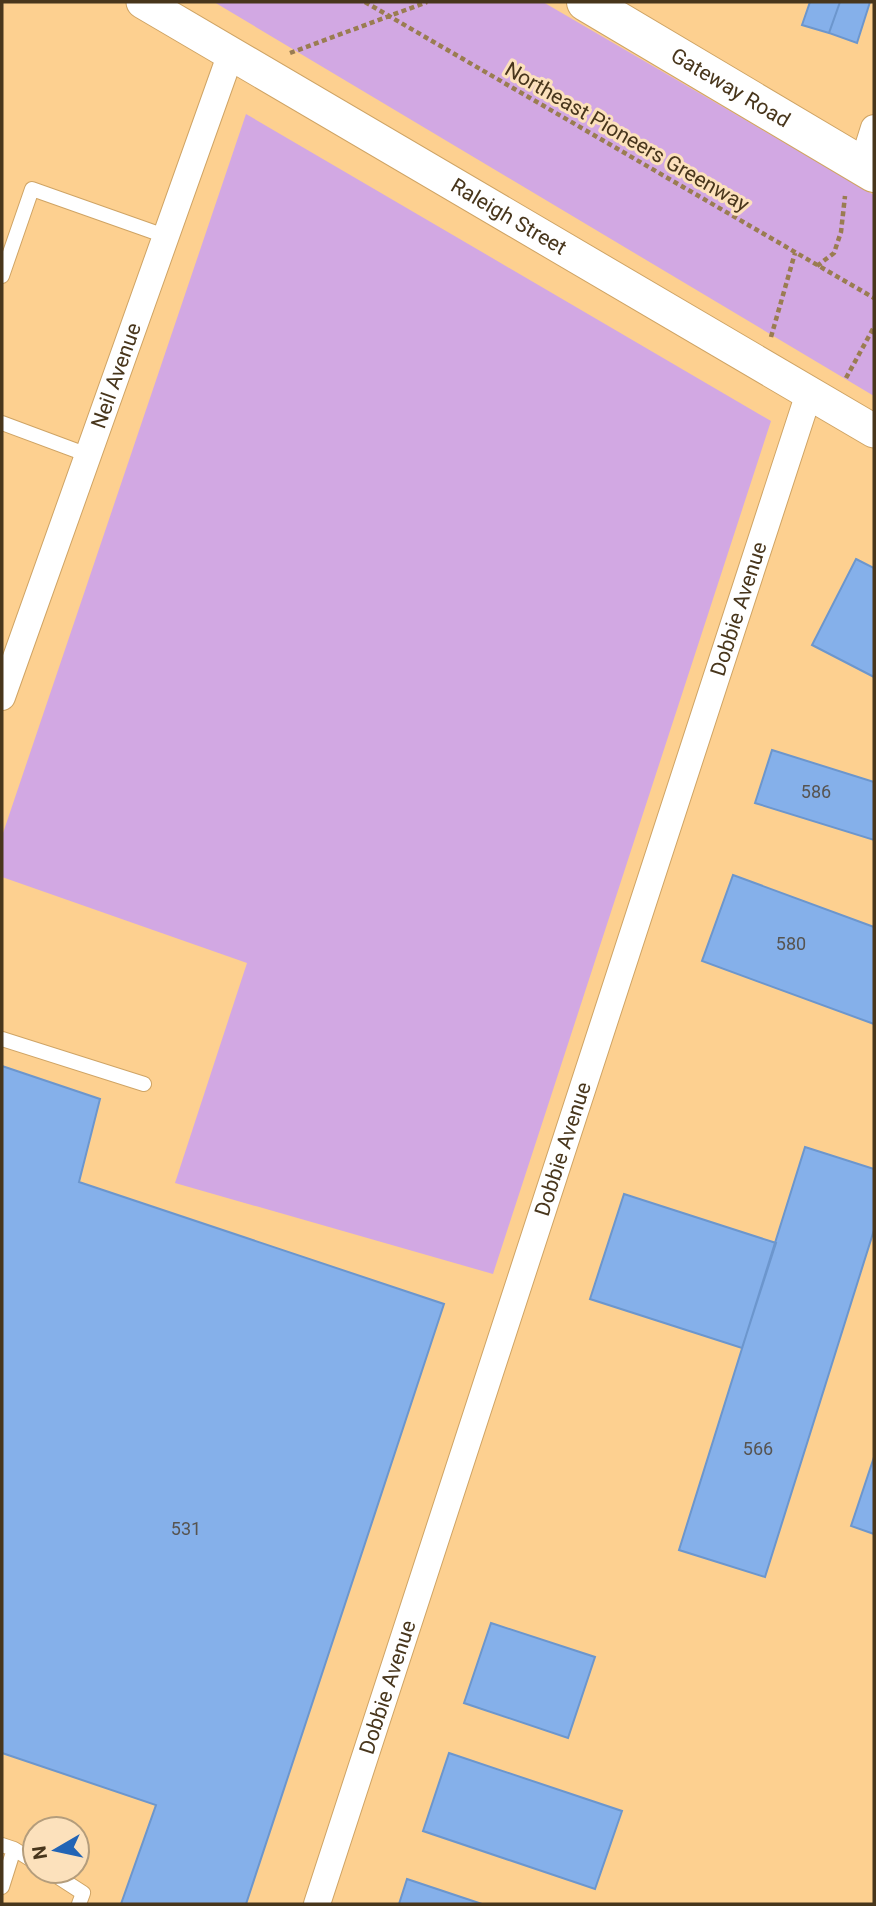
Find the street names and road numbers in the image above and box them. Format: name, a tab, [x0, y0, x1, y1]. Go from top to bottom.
street label: Gateway Road	[667, 43, 794, 132]
street label: Northeast Pioneers Greenway	[501, 57, 753, 217]
street label: Raleigh Street	[447, 173, 571, 260]
street label: Neil Avenue	[86, 320, 146, 432]
street label: Dobbie Avenue	[706, 539, 772, 679]
street label: Dobbie Avenue	[530, 1079, 596, 1219]
street label: Dobbie Avenue	[355, 1617, 421, 1757]

